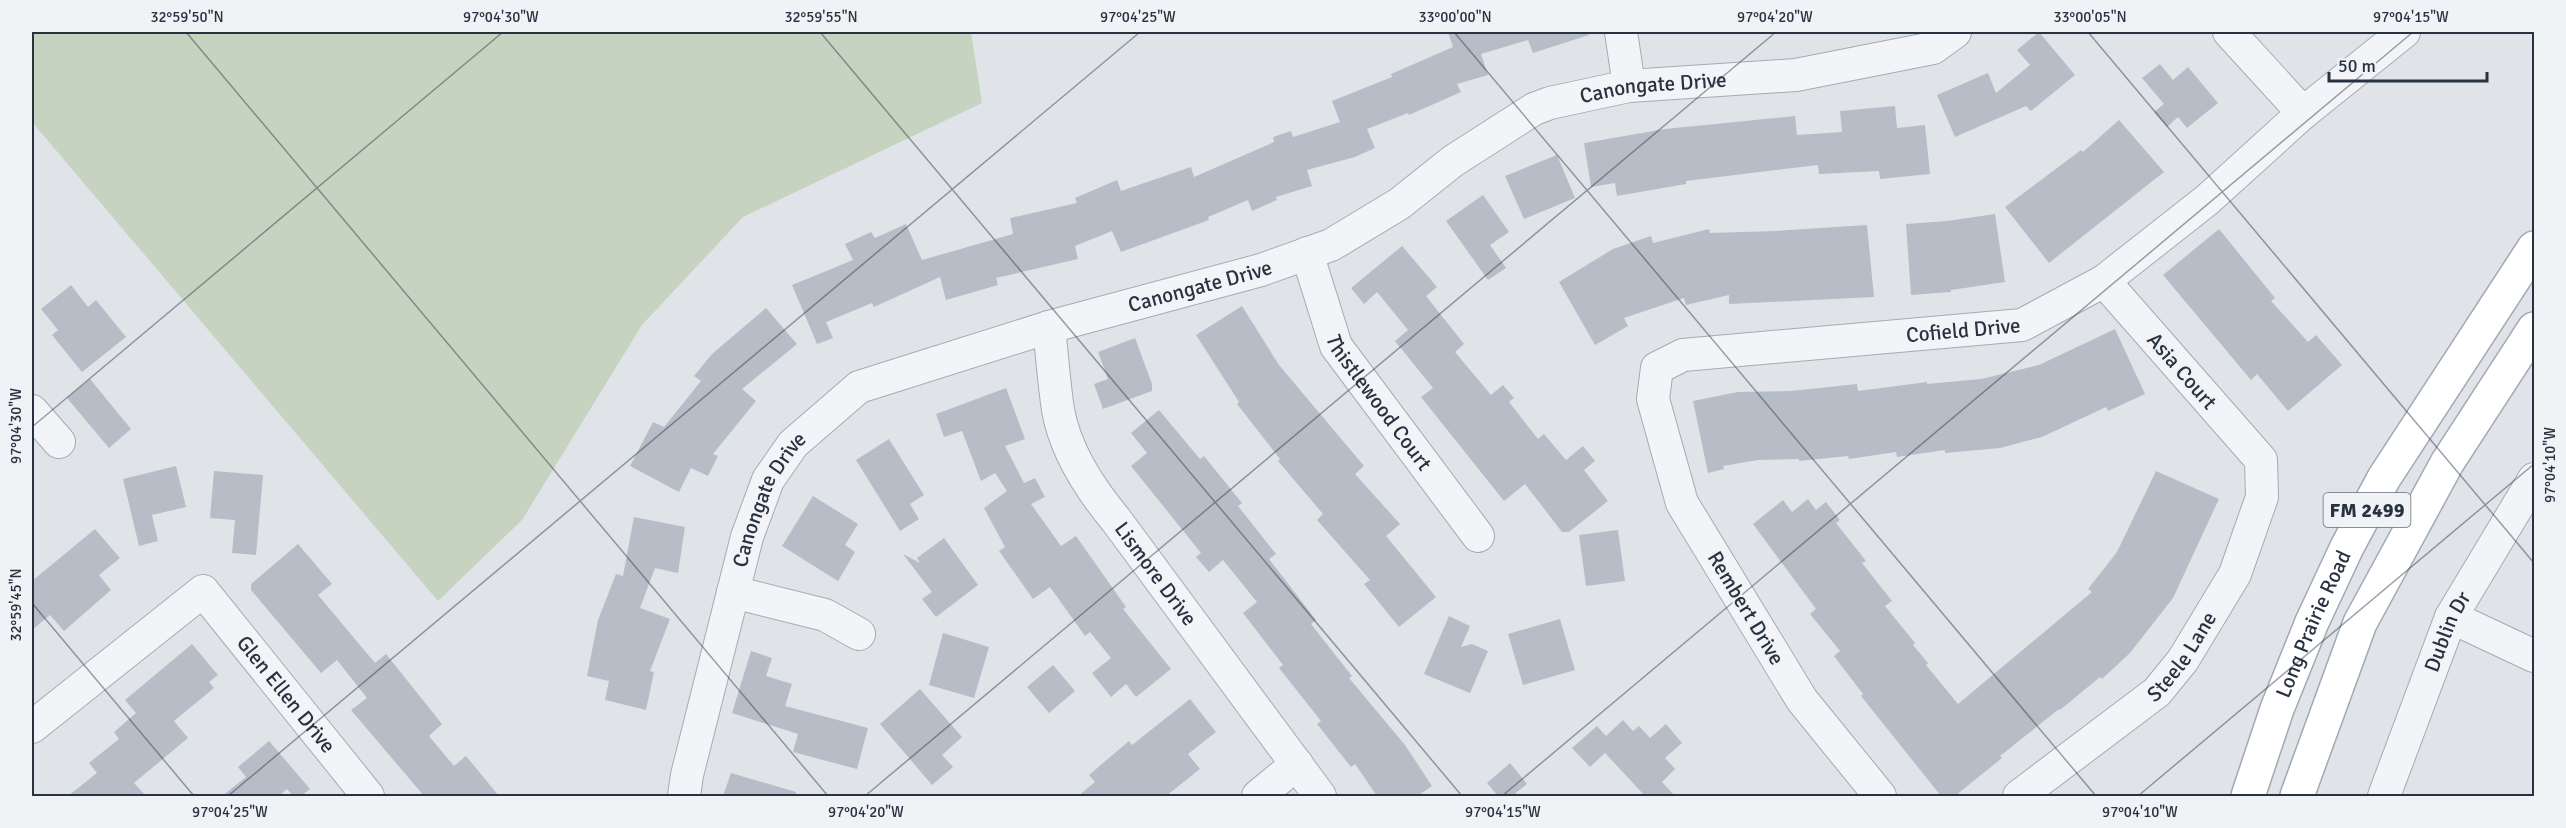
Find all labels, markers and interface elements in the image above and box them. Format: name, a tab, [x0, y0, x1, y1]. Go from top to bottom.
text: 32°59'50"N	[150, 8, 224, 26]
text: 97°04'30"W	[463, 8, 539, 26]
text: 32°59'55"N	[784, 8, 858, 26]
text: 97°04'25"W	[1100, 8, 1176, 26]
text: 33°00'00"N	[1418, 8, 1492, 26]
text: 97°04'20"W	[1737, 8, 1813, 26]
text: 33°00'05"N	[2053, 8, 2127, 26]
text: 97°04'15"W	[2373, 8, 2449, 26]
scale bar	[2329, 45, 2486, 83]
text: 50 m	[2338, 55, 2376, 77]
street label: Canongate Drive	[1577, 67, 1727, 109]
street label: Canongate Drive	[1125, 254, 1275, 318]
street label: Cofield Drive	[1905, 312, 2022, 348]
street label: Asia Court	[2142, 327, 2222, 415]
street label: Thistlewood Court	[1320, 332, 1438, 476]
text: 97°04'30"W	[7, 388, 25, 464]
street label: Canongate Drive	[727, 426, 811, 570]
text: 97°04'10"W	[2541, 427, 2559, 503]
road number: FM 2499	[2324, 493, 2410, 527]
street label: Lismore Drive	[1109, 517, 1203, 631]
street label: Rembert Drive	[1702, 546, 1790, 670]
street label: Long Prairie Road	[2270, 546, 2357, 702]
text: 32°59'45"N	[7, 568, 25, 642]
street label: Dublin Dr	[2419, 586, 2476, 676]
street label: Steele Lane	[2142, 607, 2222, 708]
street label: Glen Ellen Drive	[231, 630, 341, 758]
text: 97°04'25"W	[192, 803, 268, 821]
text: 97°04'20"W	[828, 803, 904, 821]
text: 97°04'15"W	[1465, 803, 1541, 821]
text: 97°04'10"W	[2102, 803, 2178, 821]

